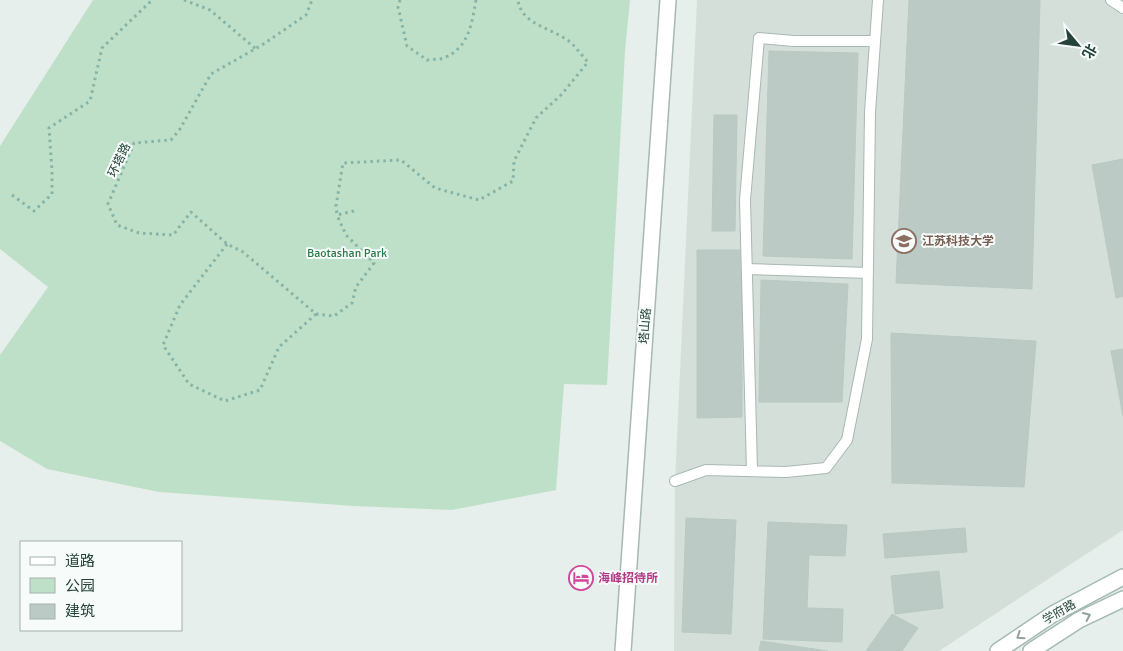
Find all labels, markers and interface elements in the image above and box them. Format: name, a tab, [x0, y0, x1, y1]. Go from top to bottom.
north arrow	[1053, 20, 1103, 70]
text: 北	[1078, 41, 1100, 61]
street label: 环塔路	[105, 141, 134, 180]
school or university icon: 江苏科技大学	[891, 228, 917, 254]
place label: 江苏科技大学	[922, 234, 994, 249]
park label: Baotashan Park	[307, 246, 387, 261]
street label: 塔山路	[637, 308, 654, 345]
legend	[20, 541, 182, 631]
text: 道路	[65, 552, 95, 570]
hotel icon: 海峰招待所	[568, 565, 594, 591]
place label: 海峰招待所	[598, 571, 658, 586]
text: 公园	[65, 577, 95, 595]
street label: 学府路	[1040, 597, 1079, 628]
text: 建筑	[65, 602, 95, 620]
one-way arrow	[1082, 612, 1091, 622]
one-way arrow	[1016, 630, 1026, 639]

